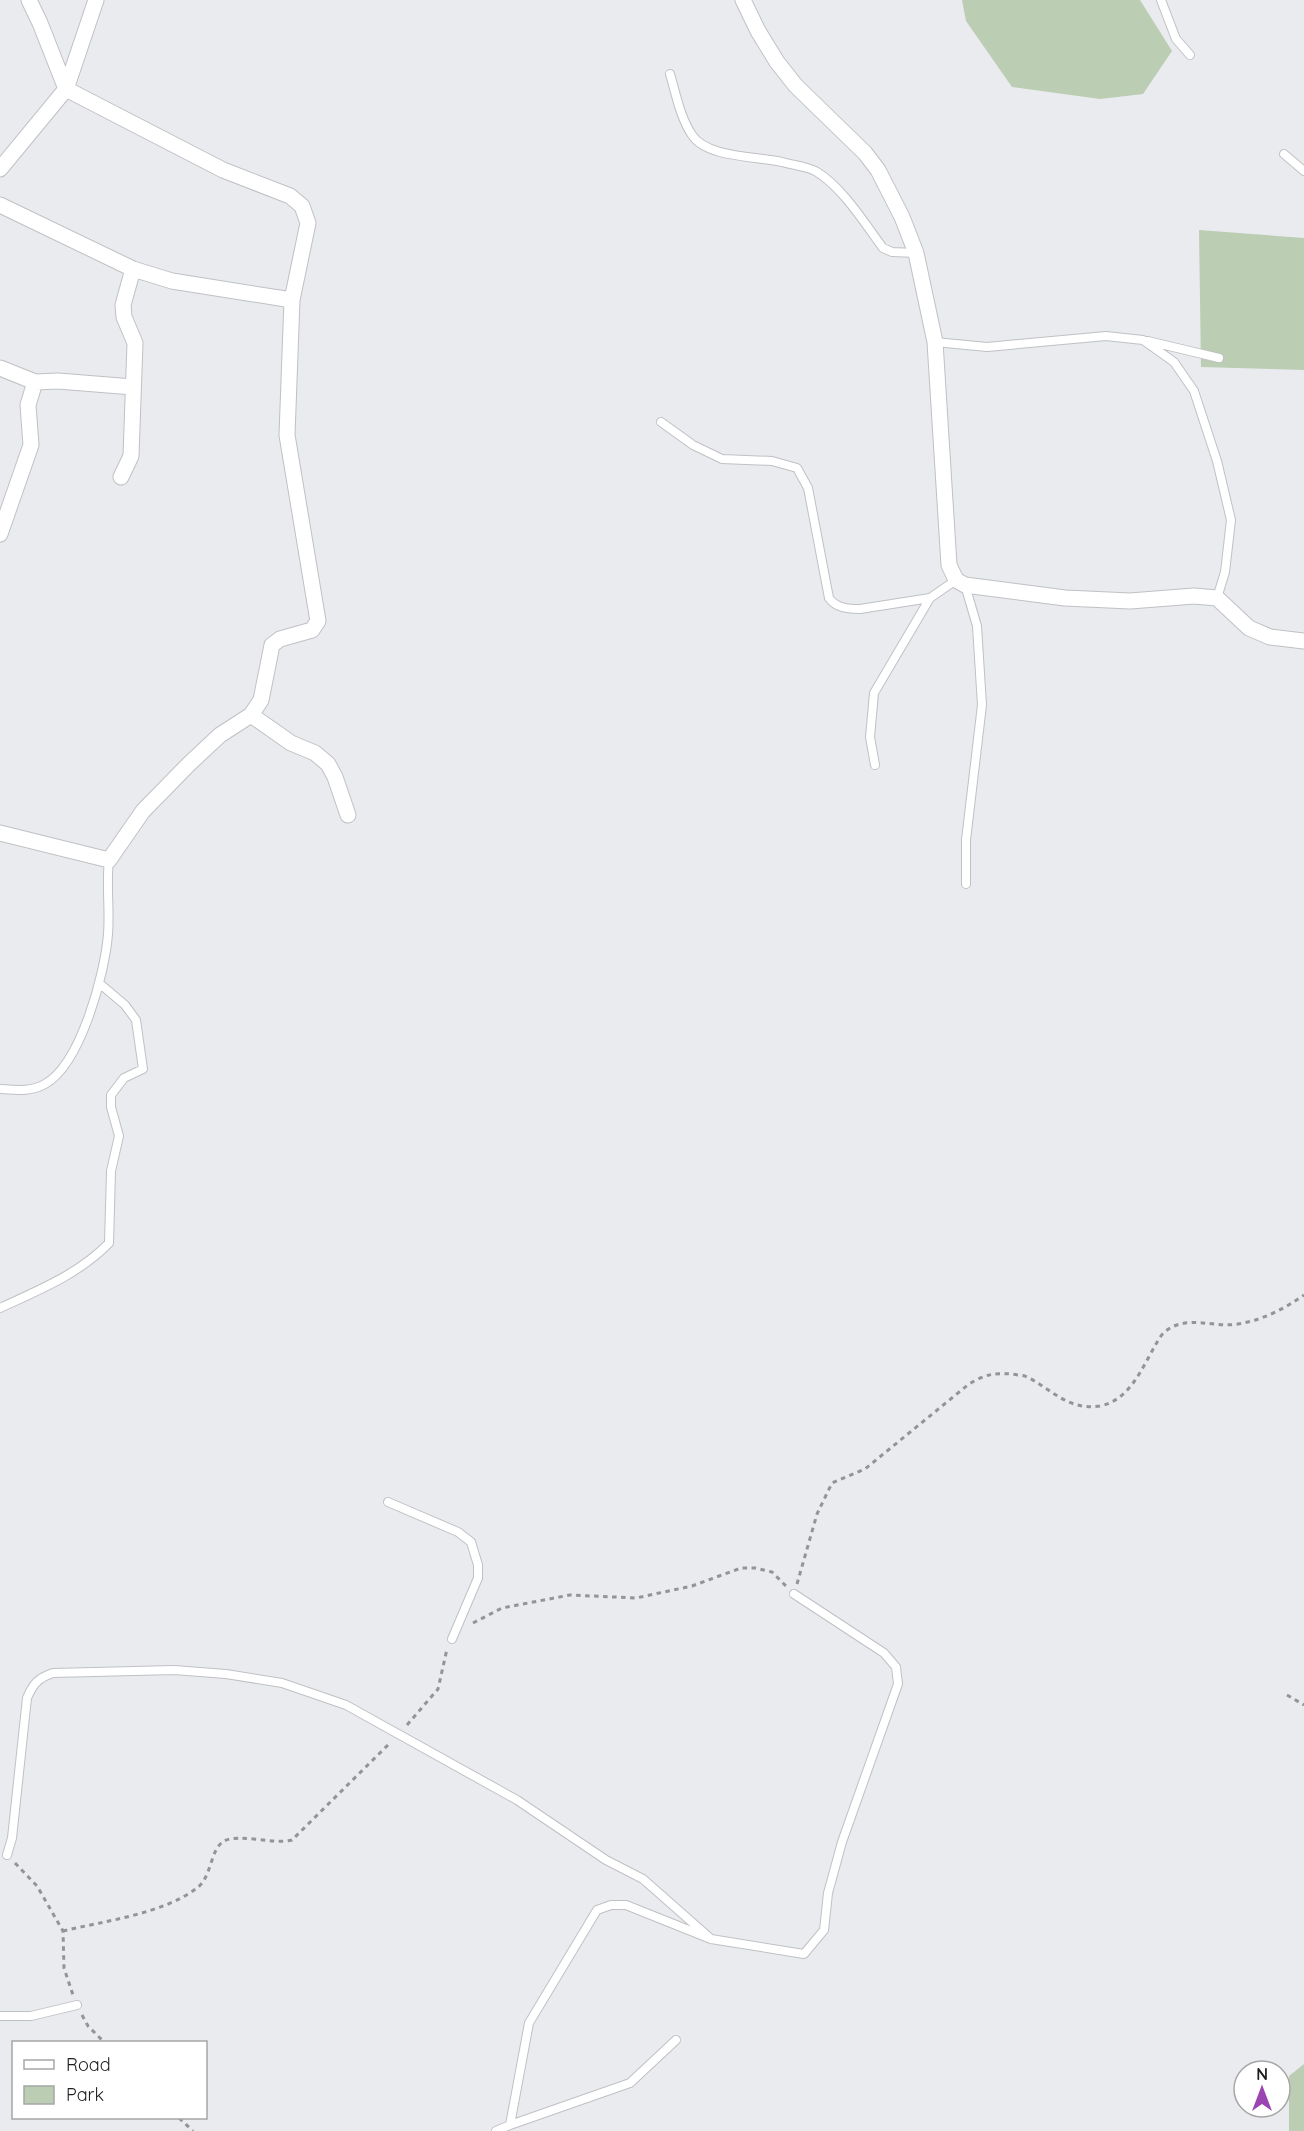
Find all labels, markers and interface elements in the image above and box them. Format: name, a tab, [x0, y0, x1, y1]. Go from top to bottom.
legend	[12, 2041, 207, 2119]
text: Road	[66, 2053, 111, 2076]
north arrow	[1232, 2059, 1292, 2119]
text: N	[1256, 2064, 1268, 2084]
text: Park	[66, 2083, 104, 2106]

